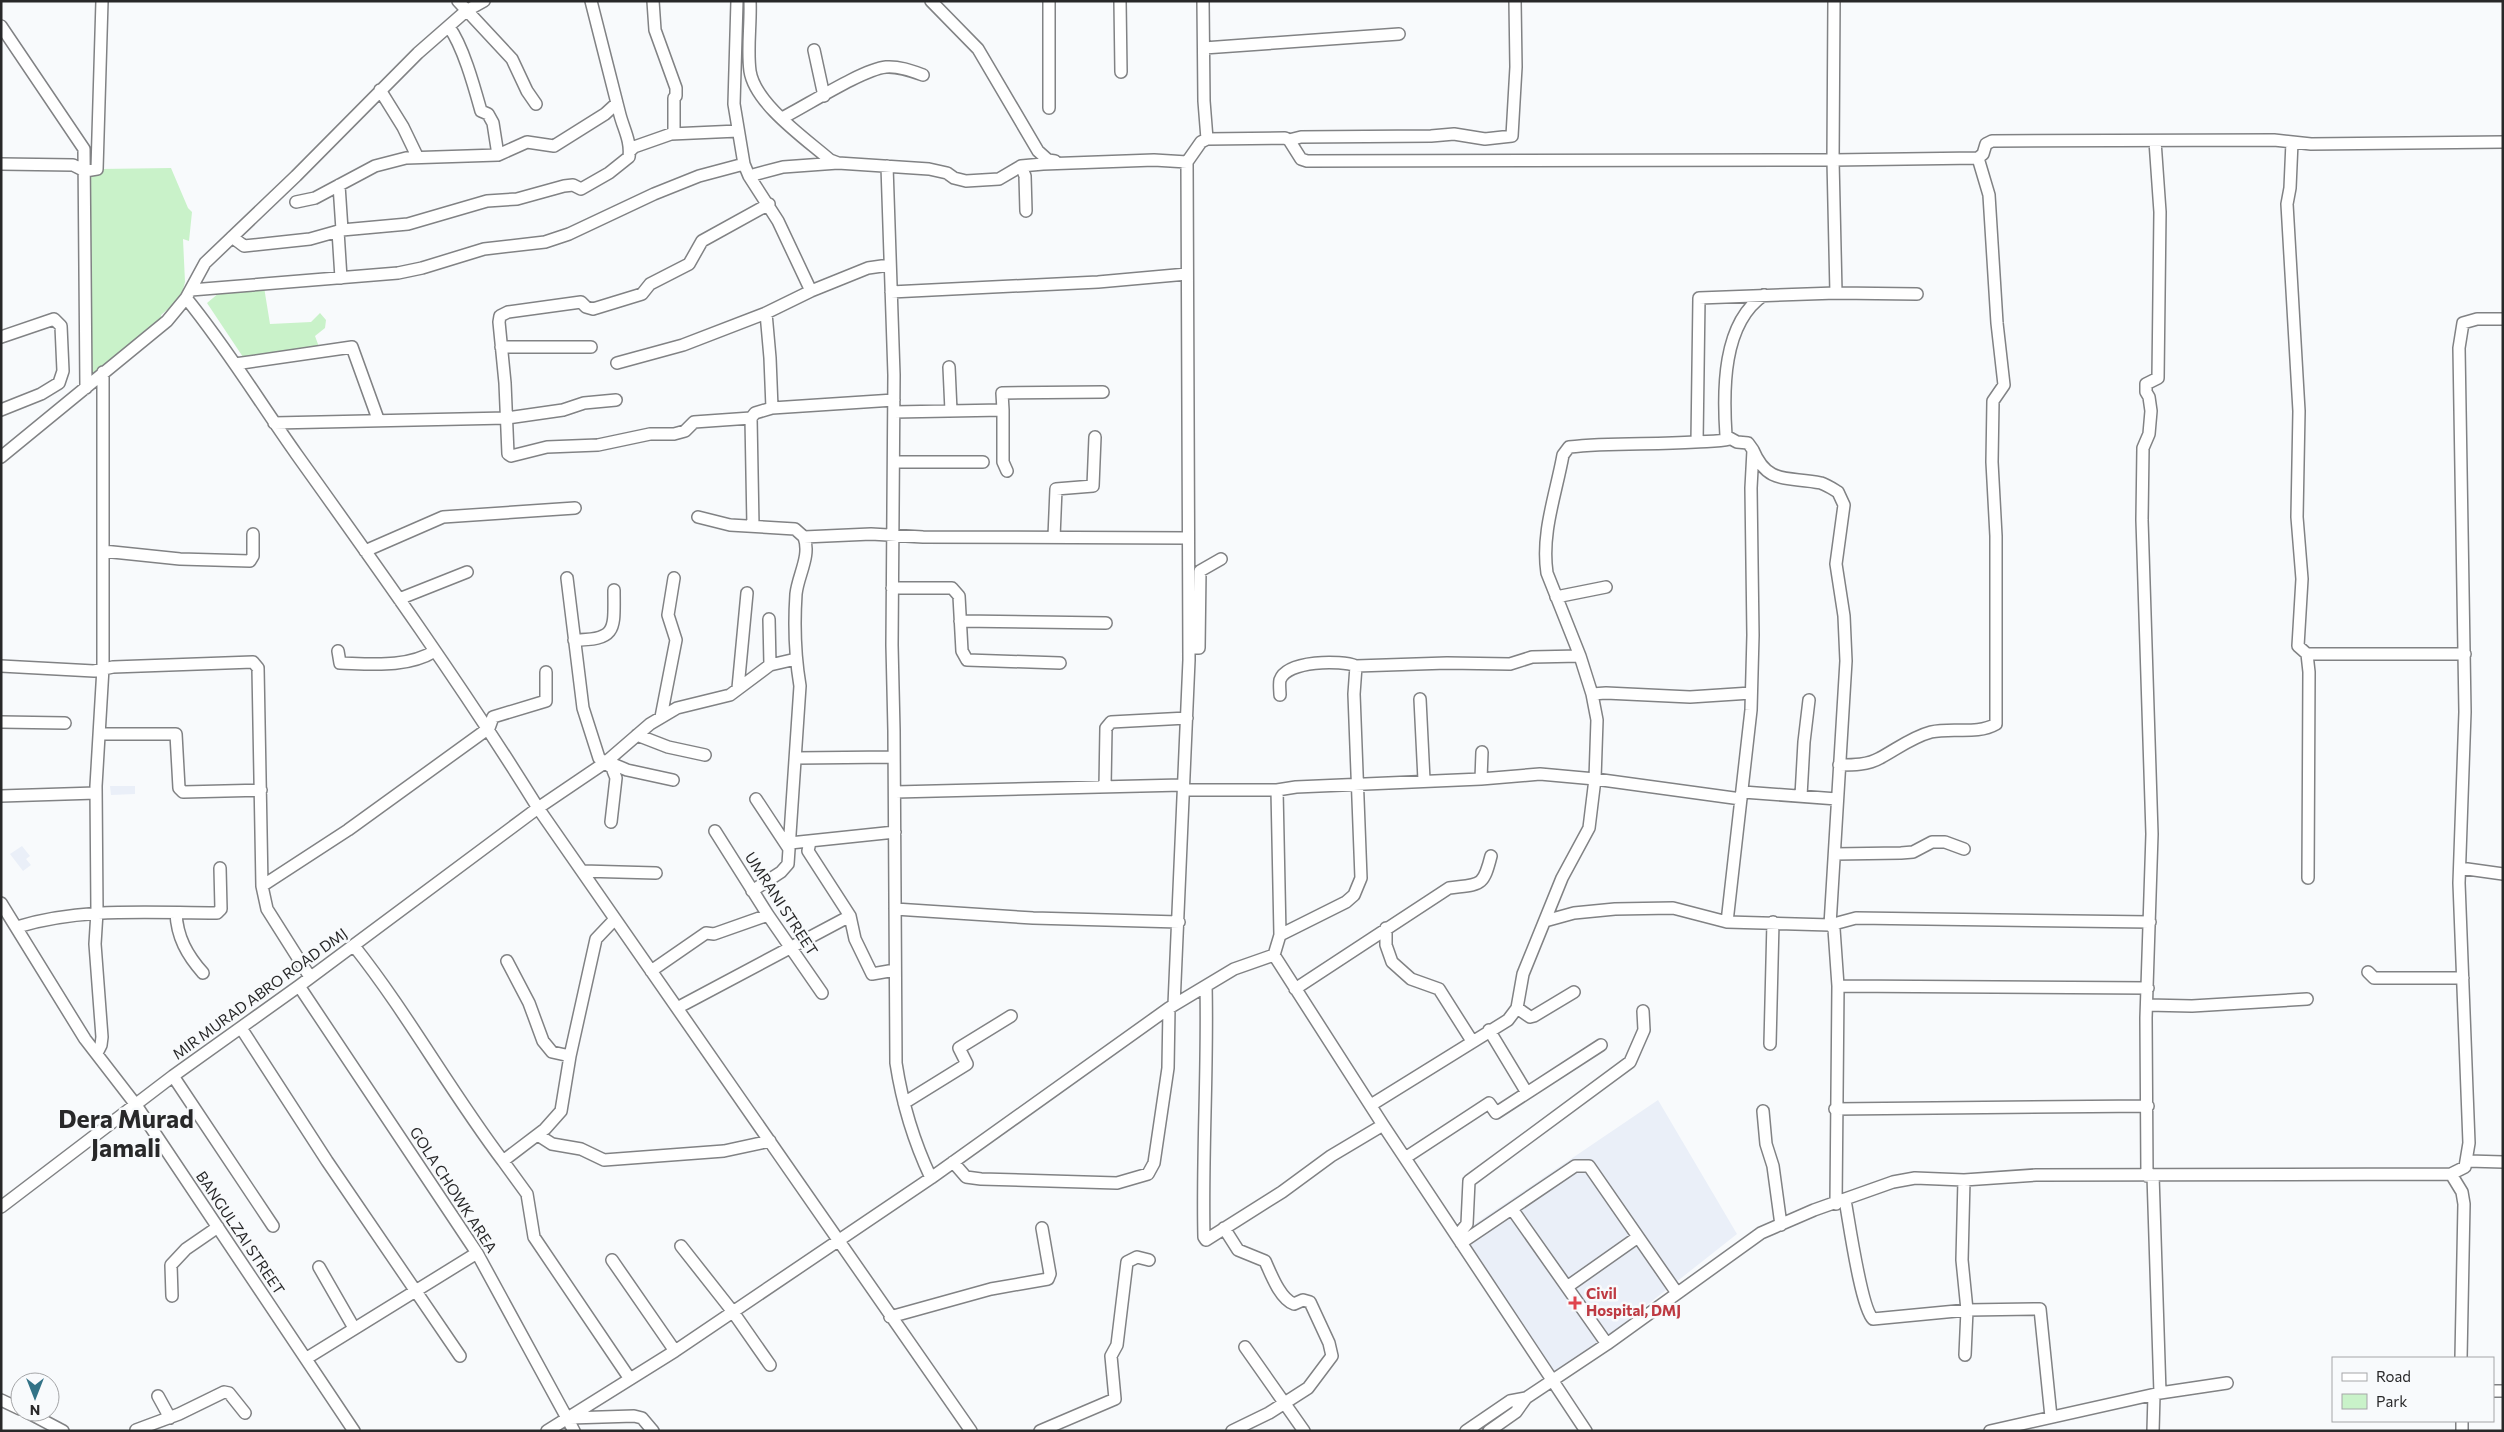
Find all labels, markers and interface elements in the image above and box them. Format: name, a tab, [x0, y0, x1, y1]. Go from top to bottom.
street label: UMRANI STREET	[742, 848, 822, 959]
street label: MIR MURAD ABRO ROAD DMJ	[169, 924, 350, 1063]
district label: Dera Murad Jamali	[58, 1103, 194, 1162]
street label: GOLA CHOWK AREA	[406, 1123, 501, 1256]
street label: BANGULZAI STREET	[193, 1167, 289, 1298]
place label: Civil Hospital, DMJ	[1586, 1284, 1681, 1319]
marker: Civil Hospital, DMJ	[1568, 1296, 1582, 1310]
legend	[2332, 1357, 2494, 1422]
text: Road	[2376, 1367, 2411, 1385]
north arrow	[10, 1372, 60, 1422]
text: Park	[2376, 1392, 2407, 1410]
text: N	[30, 1402, 40, 1419]

